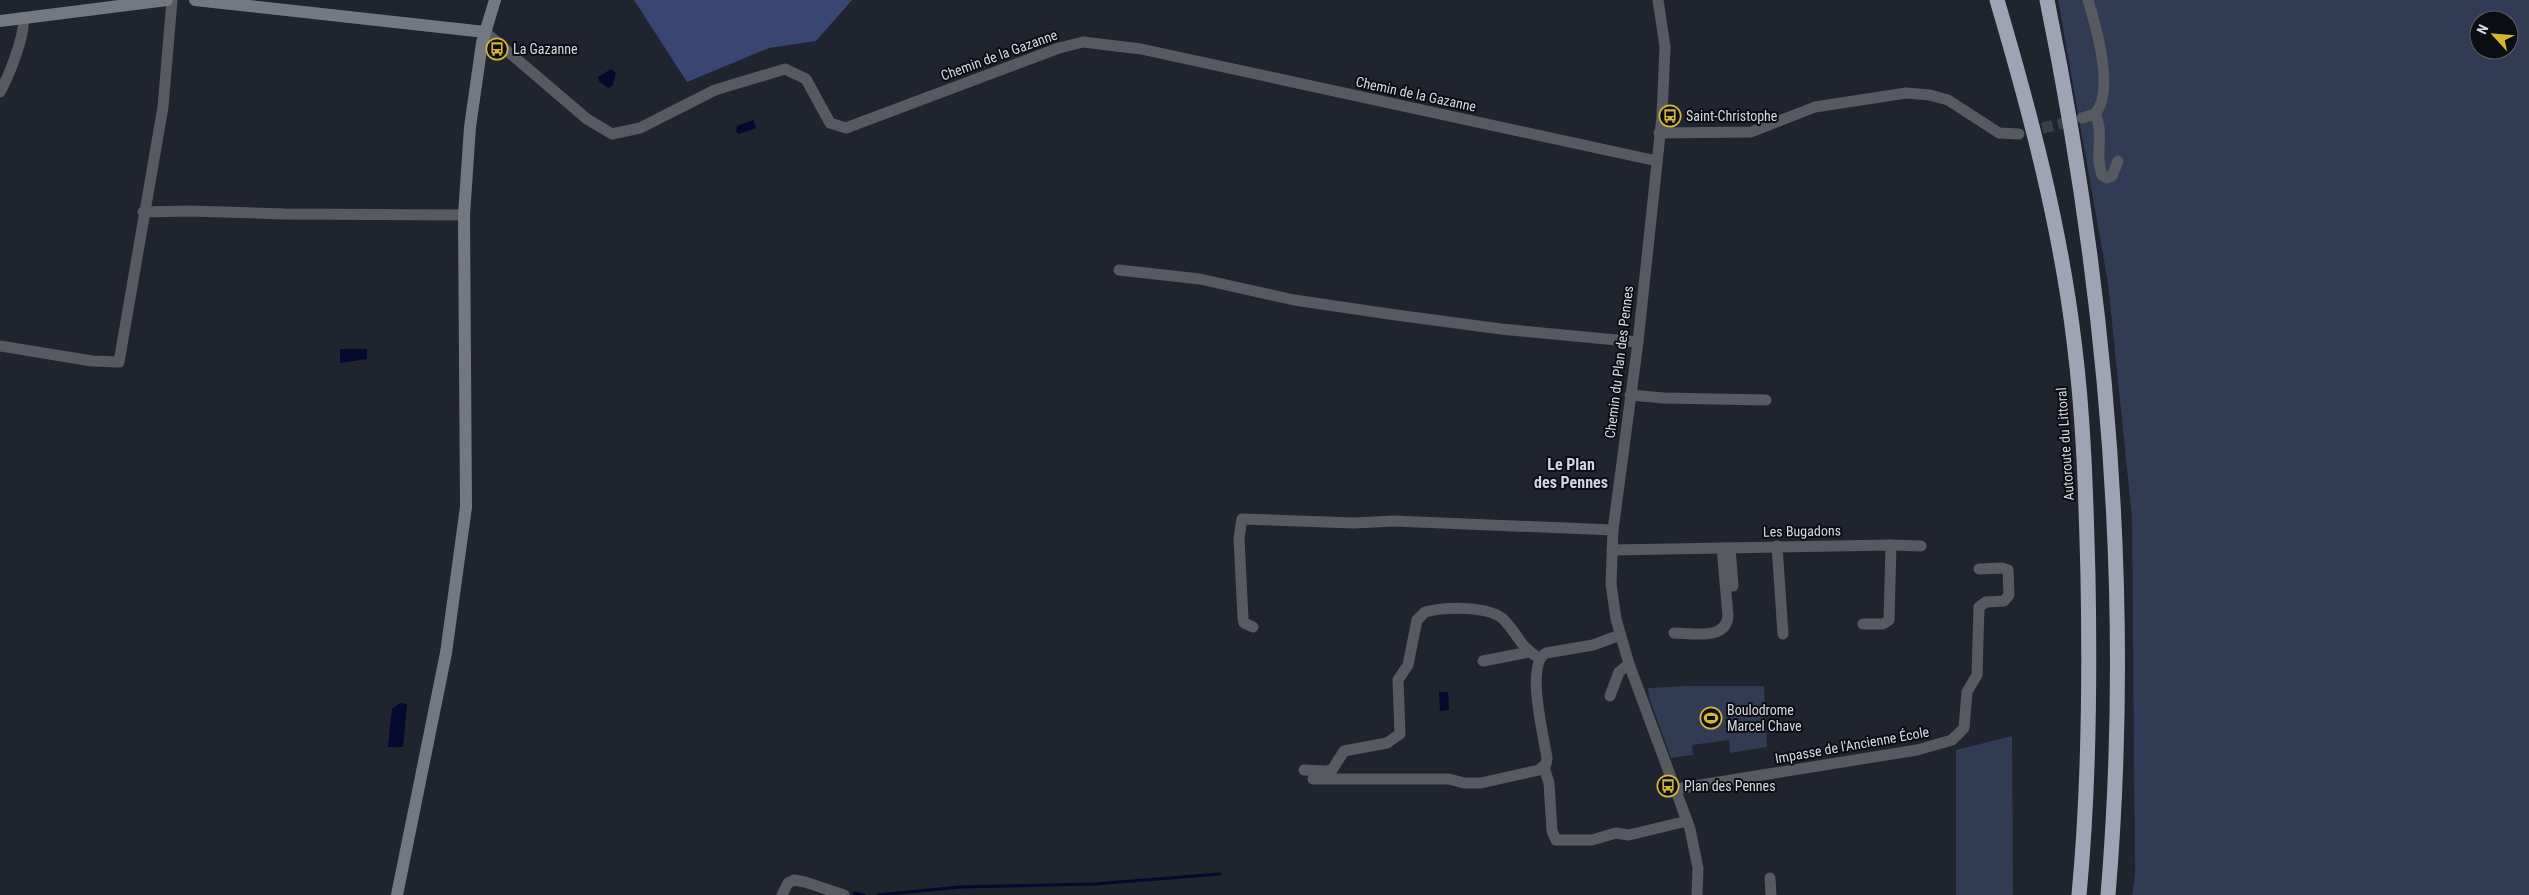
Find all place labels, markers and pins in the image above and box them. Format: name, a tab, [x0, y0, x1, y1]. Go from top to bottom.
bus stop icon: La Gazanne	[485, 37, 509, 61]
place label: La Gazanne	[513, 41, 578, 57]
bus stop icon: Saint-Christophe	[1658, 104, 1682, 128]
place label: Saint-Christophe	[1686, 108, 1778, 124]
place label: Boulodrome Marcel Chave	[1727, 702, 1802, 734]
sports icon: Boulodrome Marcel Chave	[1699, 706, 1723, 730]
bus stop icon: Plan des Pennes	[1656, 774, 1680, 798]
place label: Plan des Pennes	[1684, 778, 1776, 794]

